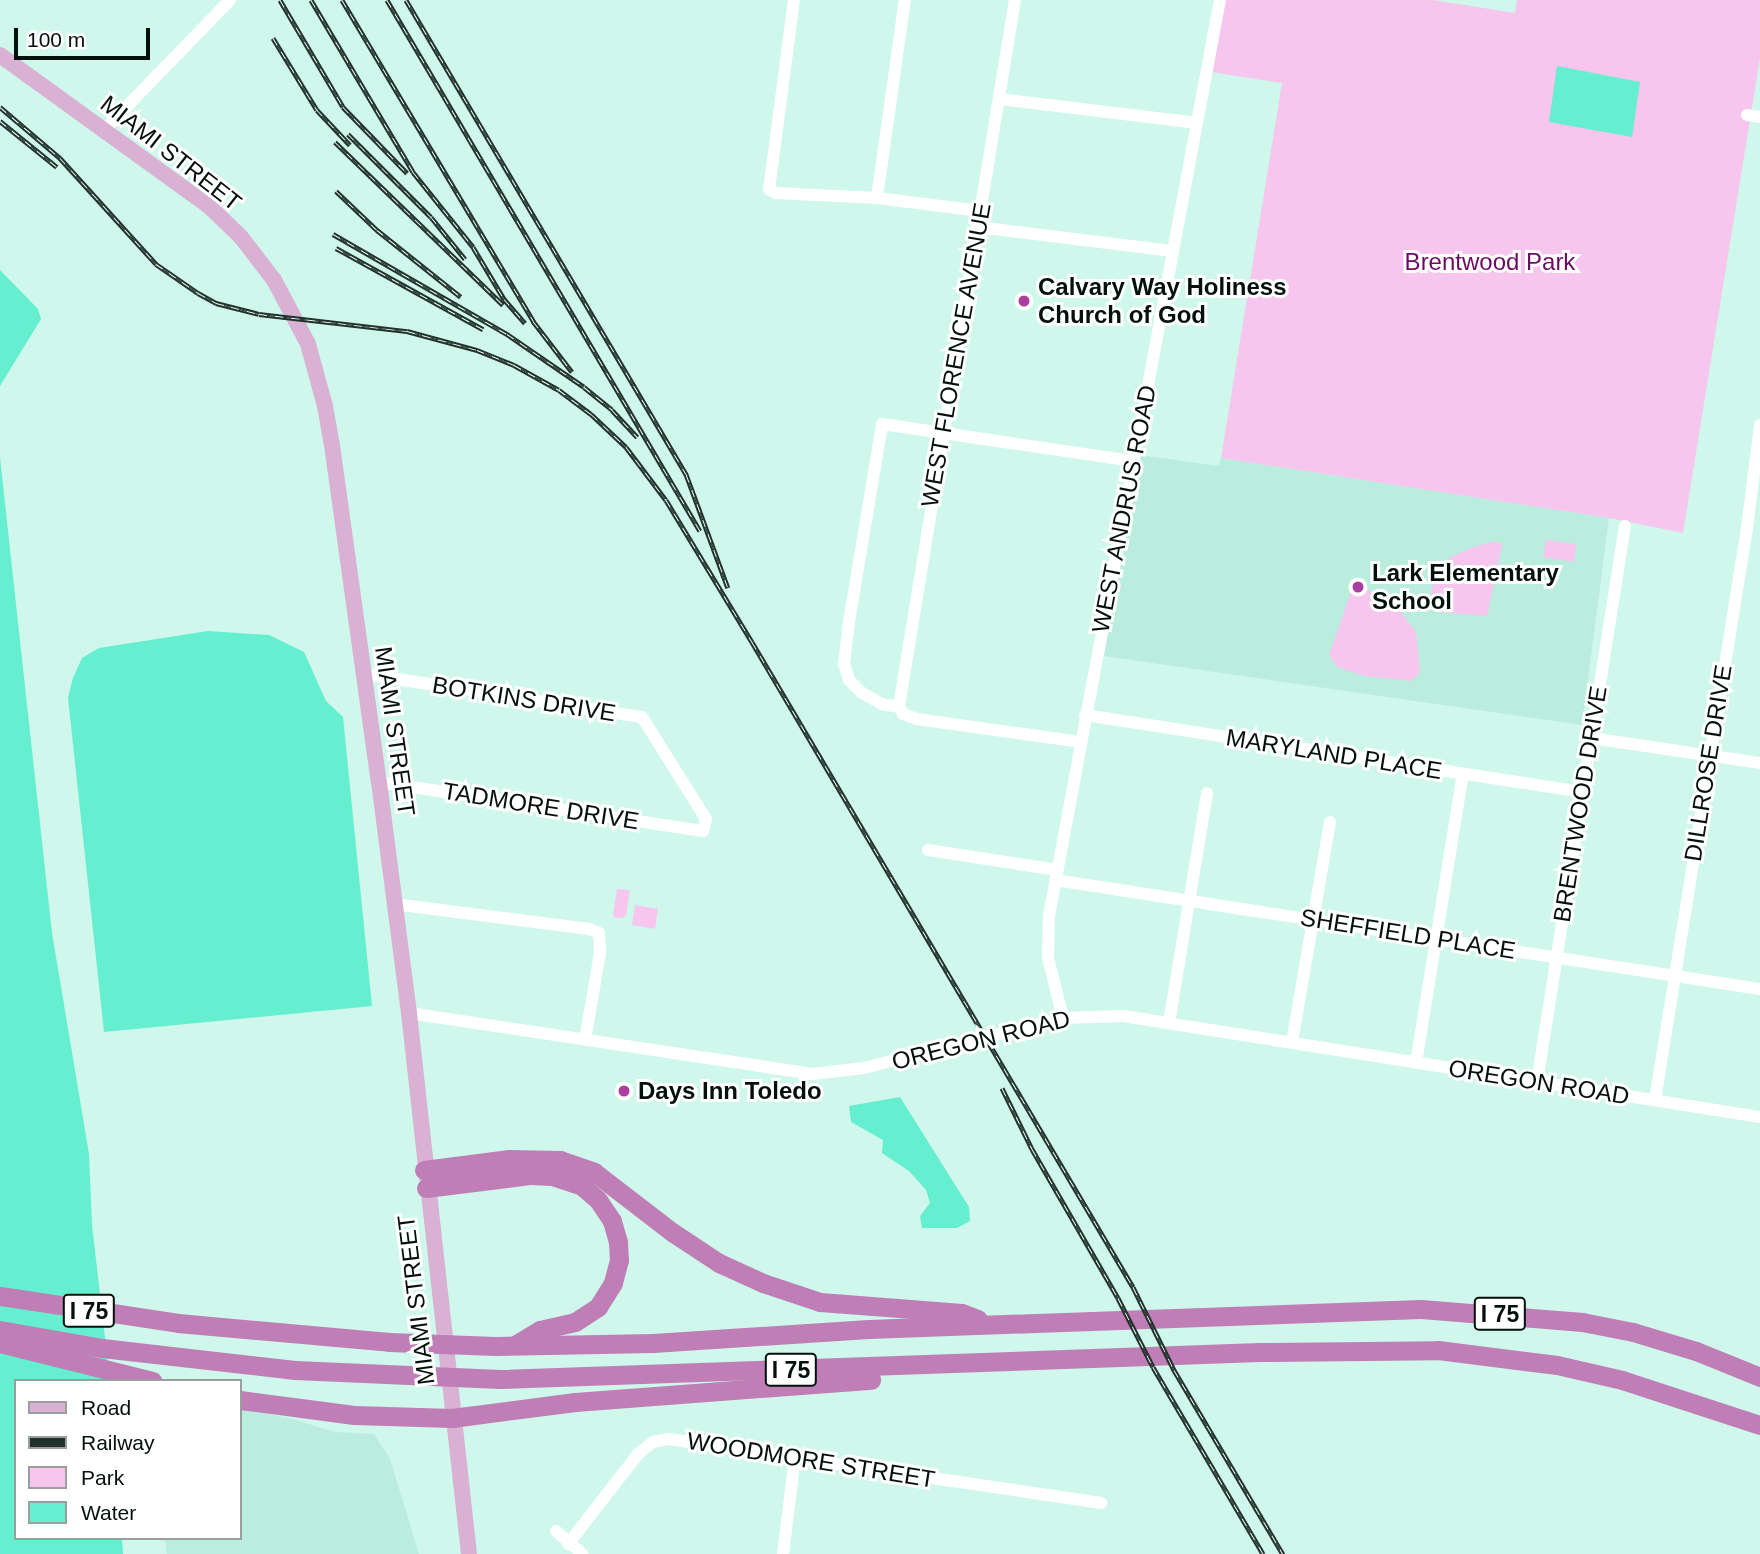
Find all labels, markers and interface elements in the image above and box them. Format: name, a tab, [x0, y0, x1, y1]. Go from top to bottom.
scale bar	[18, 14, 154, 58]
text: 100 m	[27, 28, 85, 51]
street label: MIAMI STREET	[95, 89, 247, 217]
street label: WEST FLORENCE AVENUE	[915, 200, 997, 510]
park label: Brentwood Park	[1405, 248, 1575, 276]
place label: Calvary Way Holiness Church of God	[1038, 273, 1287, 329]
marker: Calvary Way Holiness Church of God	[1016, 293, 1032, 309]
street label: WEST ANDRUS ROAD	[1086, 382, 1162, 636]
place label: Lark Elementary School	[1372, 559, 1559, 615]
marker: Lark Elementary School	[1350, 579, 1366, 595]
street label: MIAMI STREET	[369, 644, 421, 818]
street label: DILLROSE DRIVE	[1678, 663, 1738, 863]
street label: BOTKINS DRIVE	[430, 670, 618, 728]
street label: BRENTWOOD DRIVE	[1547, 684, 1613, 924]
street label: MARYLAND PLACE	[1224, 723, 1444, 785]
street label: TADMORE DRIVE	[441, 776, 641, 836]
street label: SHEFFIELD PLACE	[1298, 903, 1518, 965]
street label: OREGON ROAD	[889, 1004, 1073, 1076]
street label: OREGON ROAD	[1447, 1053, 1631, 1111]
place label: Days Inn Toledo	[638, 1077, 822, 1105]
marker: Days Inn Toledo	[616, 1083, 632, 1099]
street label: MIAMI STREET	[391, 1214, 441, 1386]
road number: I 75	[63, 1292, 115, 1330]
road number: I 75	[1474, 1294, 1526, 1334]
road number: I 75	[765, 1350, 817, 1390]
legend	[14, 1379, 242, 1540]
text: Road	[81, 1396, 131, 1419]
street label: WOODMORE STREET	[685, 1426, 937, 1494]
text: Railway	[81, 1431, 155, 1454]
text: Park	[81, 1466, 124, 1489]
text: Water	[81, 1501, 136, 1524]

